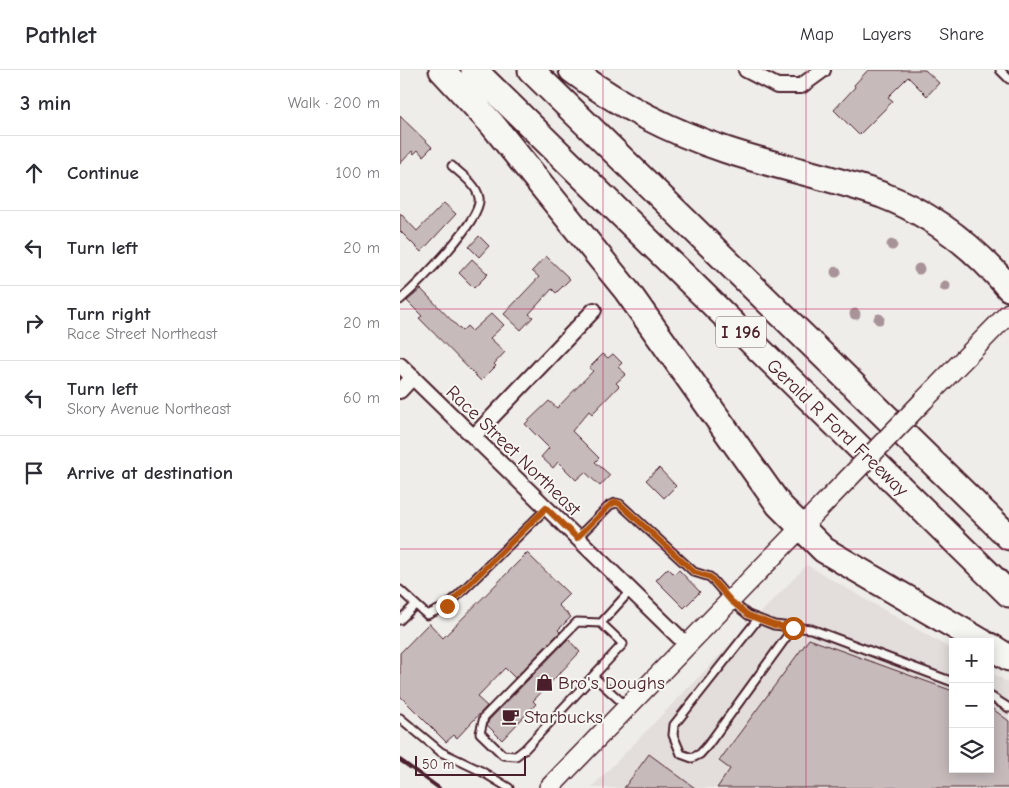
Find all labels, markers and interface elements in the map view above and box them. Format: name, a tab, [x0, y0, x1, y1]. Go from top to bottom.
text: Pathlet	[25, 21, 96, 49]
text: Map	[800, 24, 834, 45]
text: Layers	[862, 24, 911, 45]
text: Share	[939, 24, 984, 45]
text: 3 min	[20, 91, 71, 115]
text: Walk · 200 m	[288, 94, 380, 112]
icon: ahead	[20, 159, 48, 187]
text: Continue	[67, 162, 139, 184]
text: 100 m	[336, 164, 380, 182]
icon: left	[20, 234, 48, 262]
text: Turn left	[67, 237, 138, 259]
text: 20 m	[343, 239, 380, 257]
text: Turn right	[67, 303, 151, 325]
icon: right	[20, 309, 48, 337]
text: 20 m	[343, 314, 380, 332]
road number: I 196	[716, 316, 766, 348]
text: Race Street Northeast	[67, 325, 217, 343]
street label: Gerald R Ford Freeway	[762, 354, 913, 501]
text: Turn left	[67, 378, 138, 400]
street label: Race Street Northeast	[442, 381, 585, 521]
icon: left	[20, 384, 48, 412]
text: 60 m	[343, 389, 380, 407]
text: Skory Avenue Northeast	[67, 400, 231, 418]
icon: arrive	[20, 459, 48, 487]
text: Arrive at destination	[67, 462, 233, 484]
route end	[436, 595, 459, 618]
route start	[782, 617, 805, 640]
map controls	[949, 638, 994, 773]
button: +	[949, 638, 994, 683]
shop icon: Bro's Doughs	[534, 672, 554, 692]
place label: Bro's Doughs	[558, 672, 665, 694]
button: −	[949, 683, 994, 728]
cafe icon: Starbucks	[500, 706, 520, 726]
place label: Starbucks	[524, 706, 603, 728]
button: layers	[949, 728, 994, 773]
scale bar	[415, 753, 526, 776]
text: 50 m	[422, 756, 454, 773]

